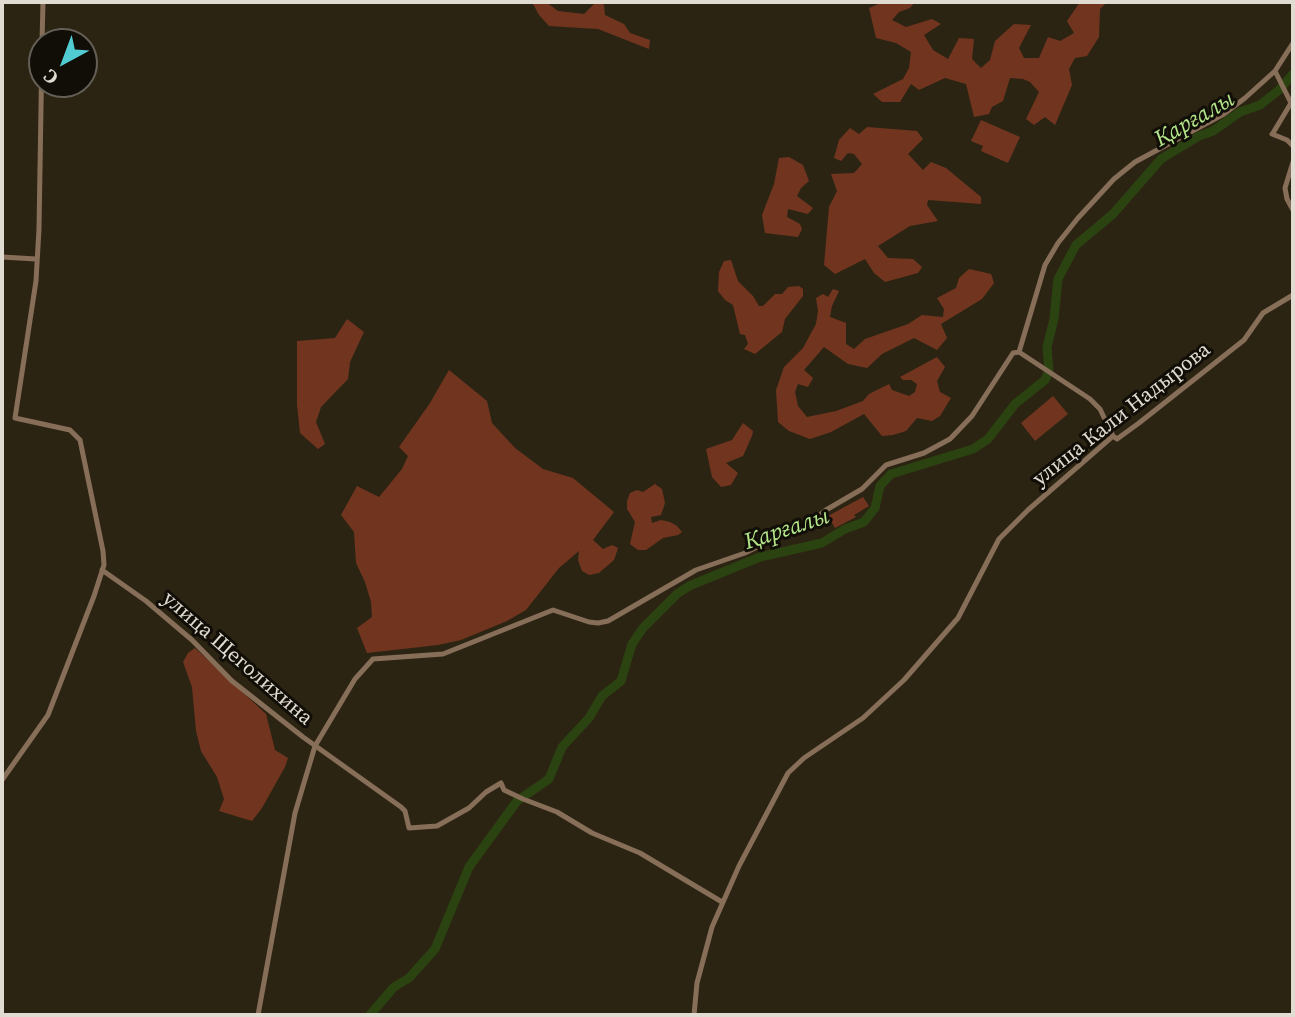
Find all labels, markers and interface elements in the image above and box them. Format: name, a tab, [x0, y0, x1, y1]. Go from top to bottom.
north arrow	[28, 28, 98, 98]
text: С	[38, 64, 64, 91]
water label: Қарғалы	[1150, 86, 1240, 154]
street label: улица Кали Надырова	[1028, 338, 1216, 492]
water label: Қарғалы	[741, 503, 833, 557]
street label: улица Щеголихина	[157, 587, 317, 731]

